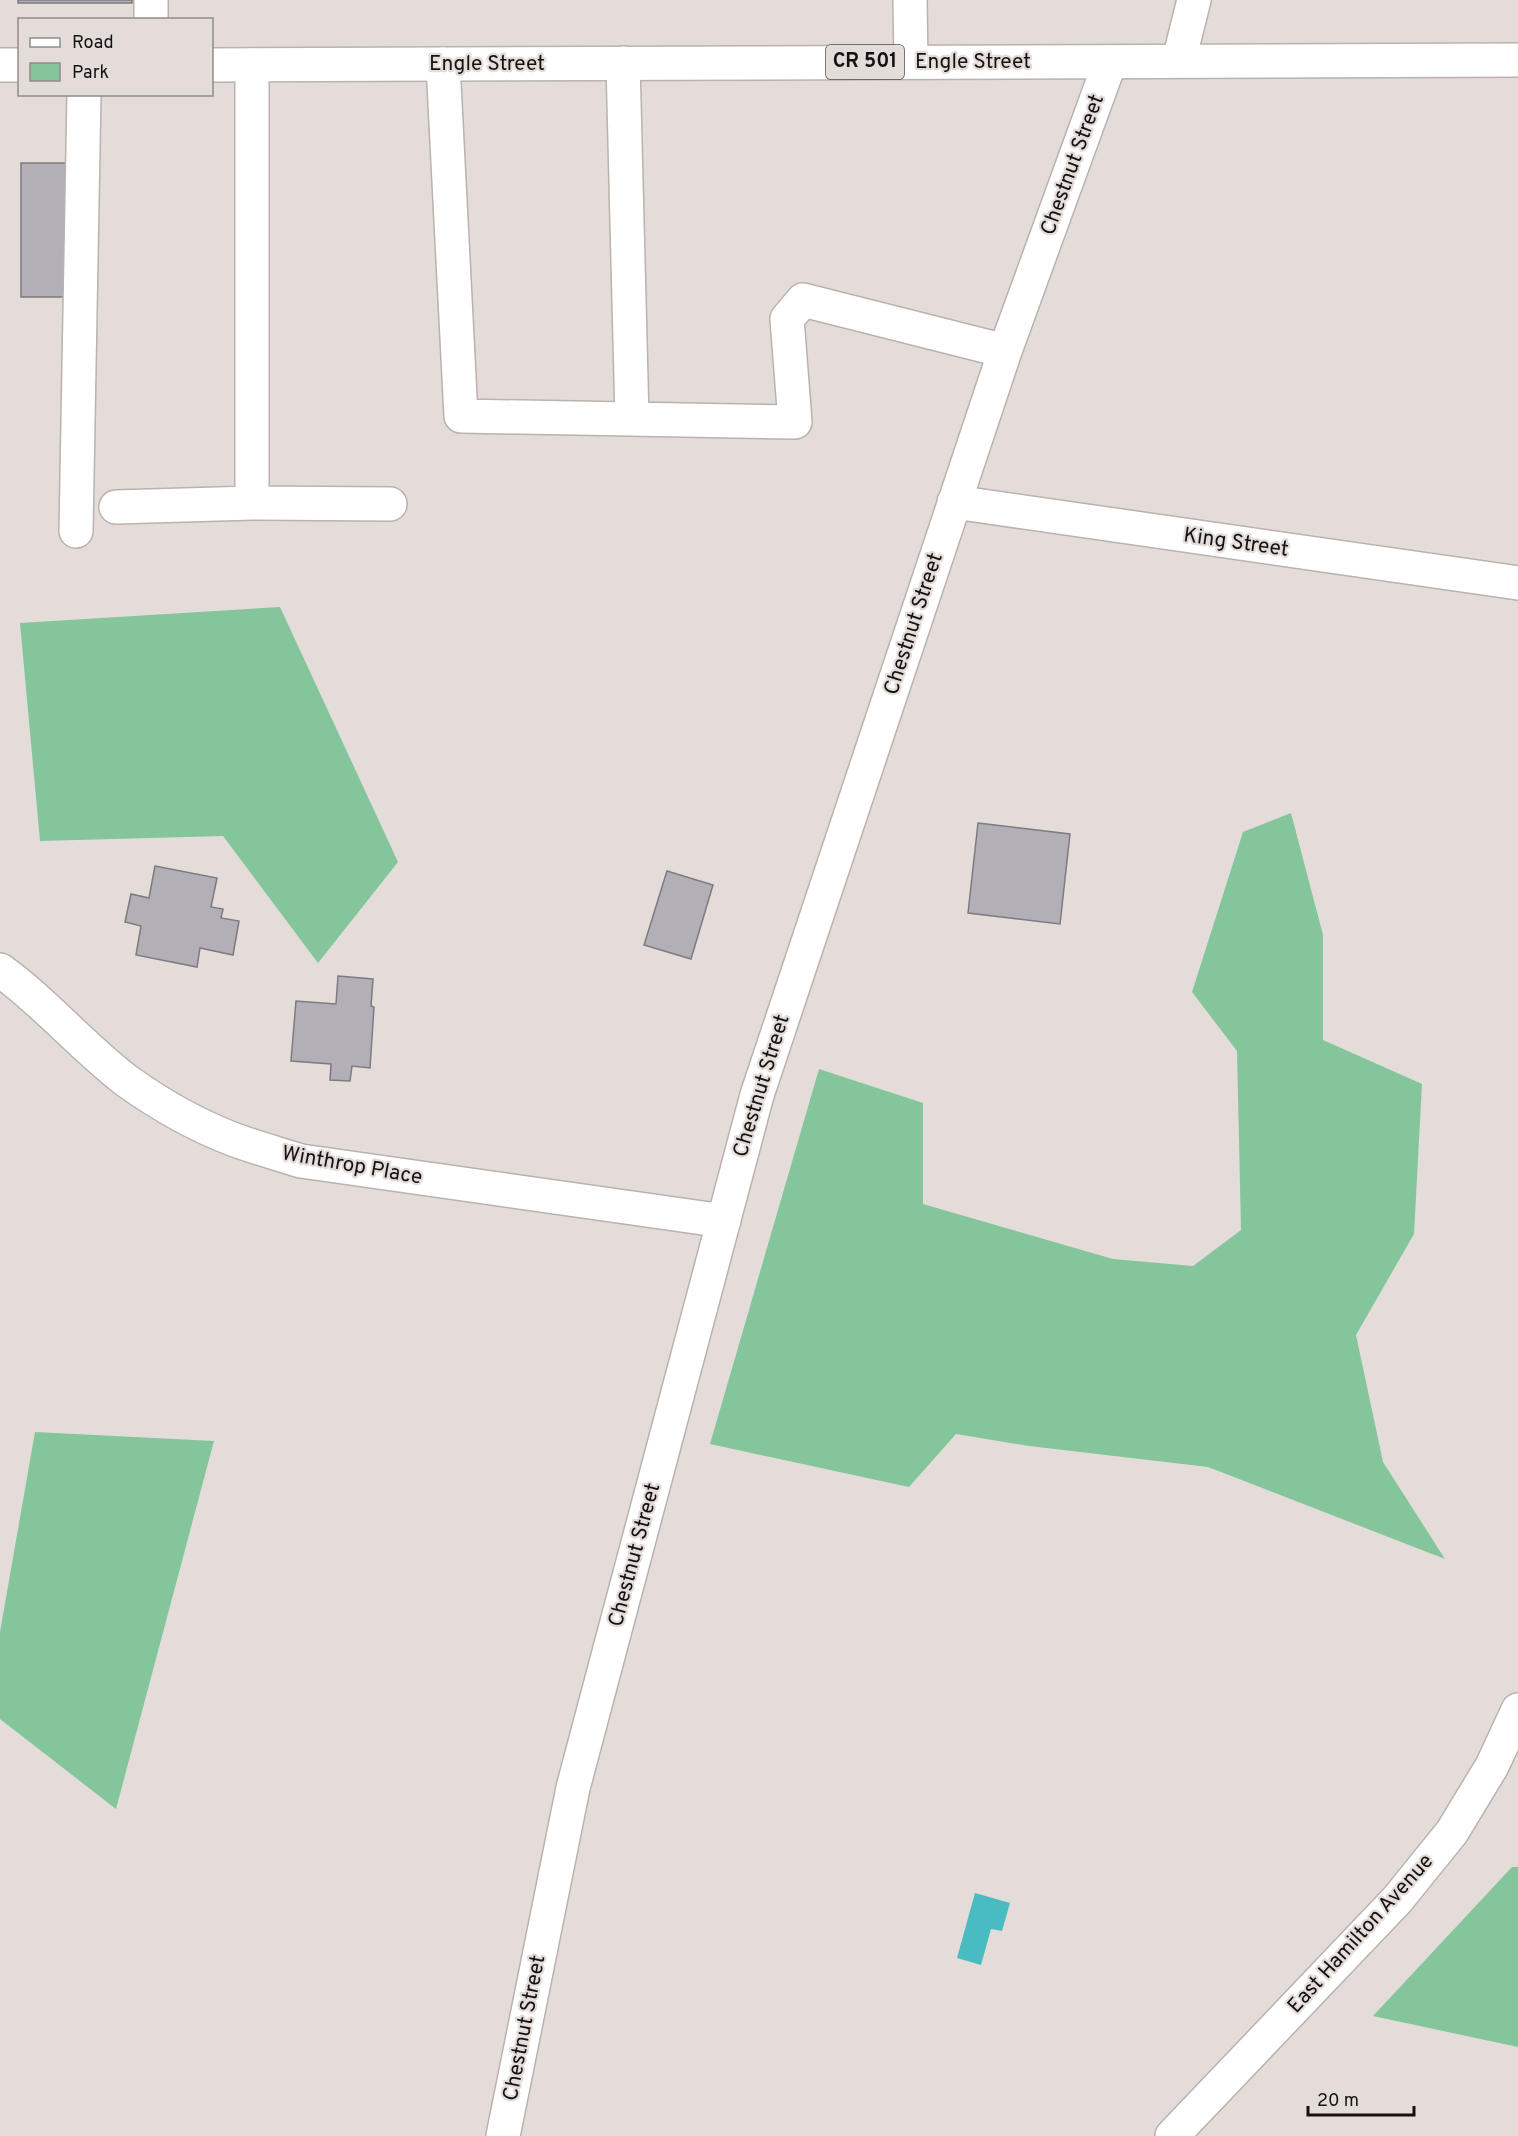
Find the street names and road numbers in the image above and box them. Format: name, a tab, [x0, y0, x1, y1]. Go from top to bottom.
road number: CR 501	[826, 45, 904, 79]
street label: Engle Street	[915, 49, 1031, 76]
street label: Engle Street	[429, 51, 545, 78]
street label: Chestnut Street	[1035, 91, 1111, 239]
street label: King Street	[1182, 522, 1290, 564]
street label: Chestnut Street	[878, 550, 950, 698]
street label: Chestnut Street	[727, 1011, 797, 1161]
street label: Winthrop Place	[280, 1140, 424, 1192]
street label: Chestnut Street	[603, 1480, 667, 1630]
street label: East Hamilton Avenue	[1282, 1849, 1440, 2019]
street label: Chestnut Street	[498, 1953, 552, 2103]

